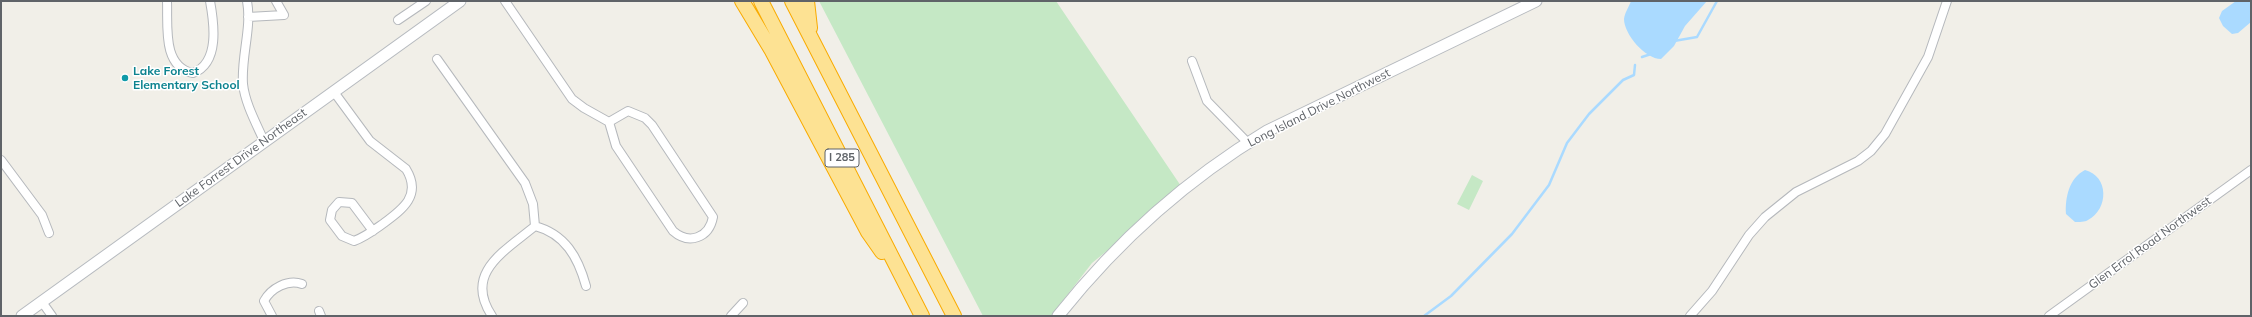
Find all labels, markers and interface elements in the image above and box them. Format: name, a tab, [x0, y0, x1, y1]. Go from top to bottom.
place label: Lake Forest Elementary School	[133, 64, 240, 92]
street label: Long Island Drive Northwest	[1245, 66, 1393, 150]
marker: Lake Forest Elementary School	[120, 73, 130, 83]
street label: Lake Forrest Drive Northeast	[173, 105, 309, 211]
road number: I 285	[825, 149, 859, 167]
street label: Glen Errol Road Northwest	[2086, 194, 2214, 292]

